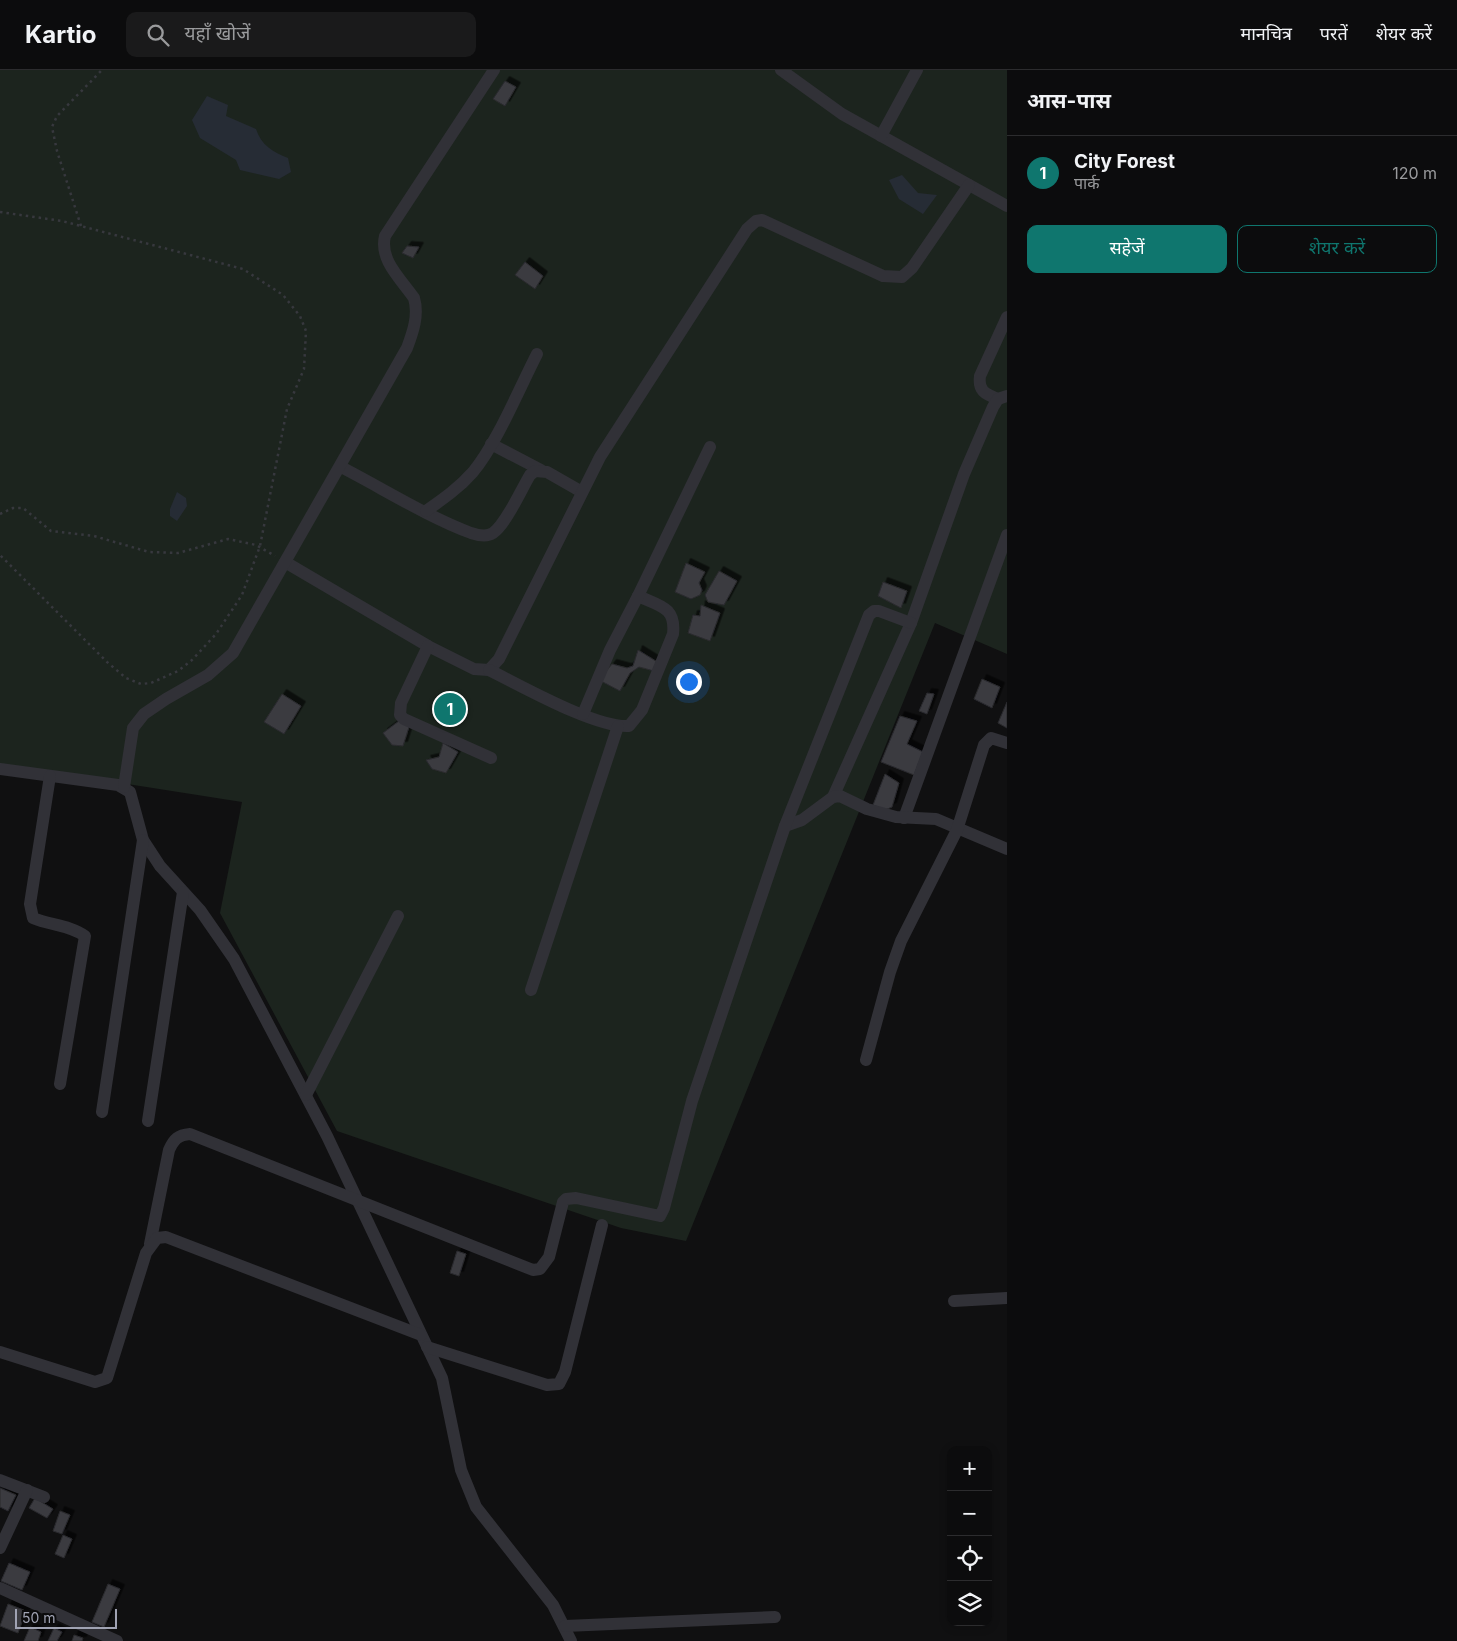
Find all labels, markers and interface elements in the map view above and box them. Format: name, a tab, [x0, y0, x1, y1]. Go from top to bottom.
search box	[126, 12, 476, 57]
text: Kartio	[25, 20, 96, 49]
icon: search	[144, 21, 172, 49]
text: यहाँ खोजें	[184, 22, 250, 45]
text: मानचित्र	[1240, 23, 1292, 44]
text: परतें	[1320, 23, 1348, 44]
text: शेयर करें	[1376, 23, 1432, 44]
text: आस-पास	[1027, 88, 1111, 113]
text: City Forest	[1074, 150, 1175, 173]
text: 1	[1040, 163, 1046, 183]
text: 120 m	[1392, 163, 1437, 183]
text: पार्क	[1074, 173, 1100, 193]
button: सहेजें	[1027, 225, 1227, 273]
button: शेयर करें	[1237, 225, 1437, 273]
your location	[676, 669, 702, 695]
pin: 1	[434, 690, 466, 728]
map controls	[947, 1446, 992, 1626]
button: +	[947, 1446, 992, 1491]
button: −	[947, 1491, 992, 1536]
button: locate	[947, 1536, 992, 1581]
button: layers	[947, 1581, 992, 1626]
scale bar	[15, 1606, 118, 1629]
text: 50 m	[22, 1609, 56, 1626]

